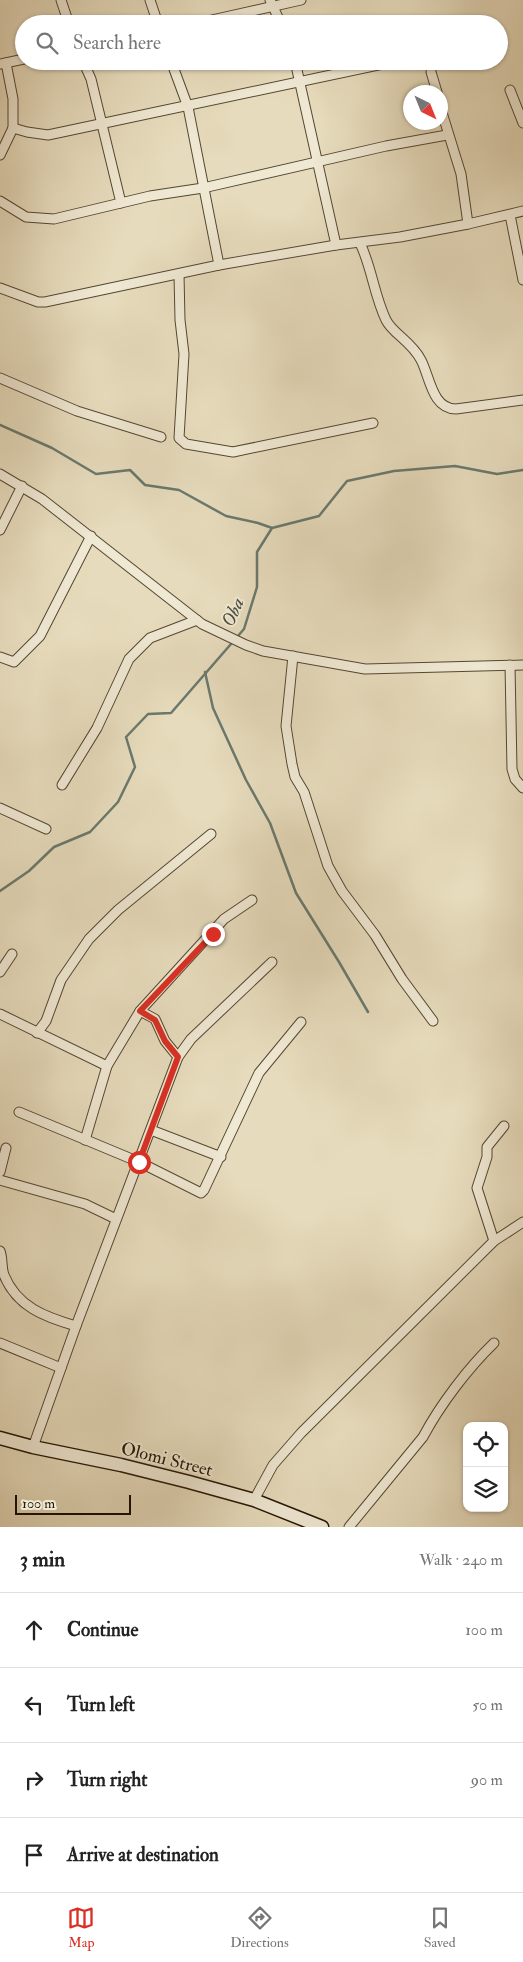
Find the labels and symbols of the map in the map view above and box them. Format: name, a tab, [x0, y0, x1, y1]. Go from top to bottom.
north arrow	[403, 85, 448, 130]
water label: Oba	[216, 594, 250, 631]
route end	[202, 923, 225, 946]
route start	[128, 1151, 151, 1174]
street label: Olomi Street	[119, 1437, 215, 1482]
scale bar	[15, 1492, 131, 1515]

